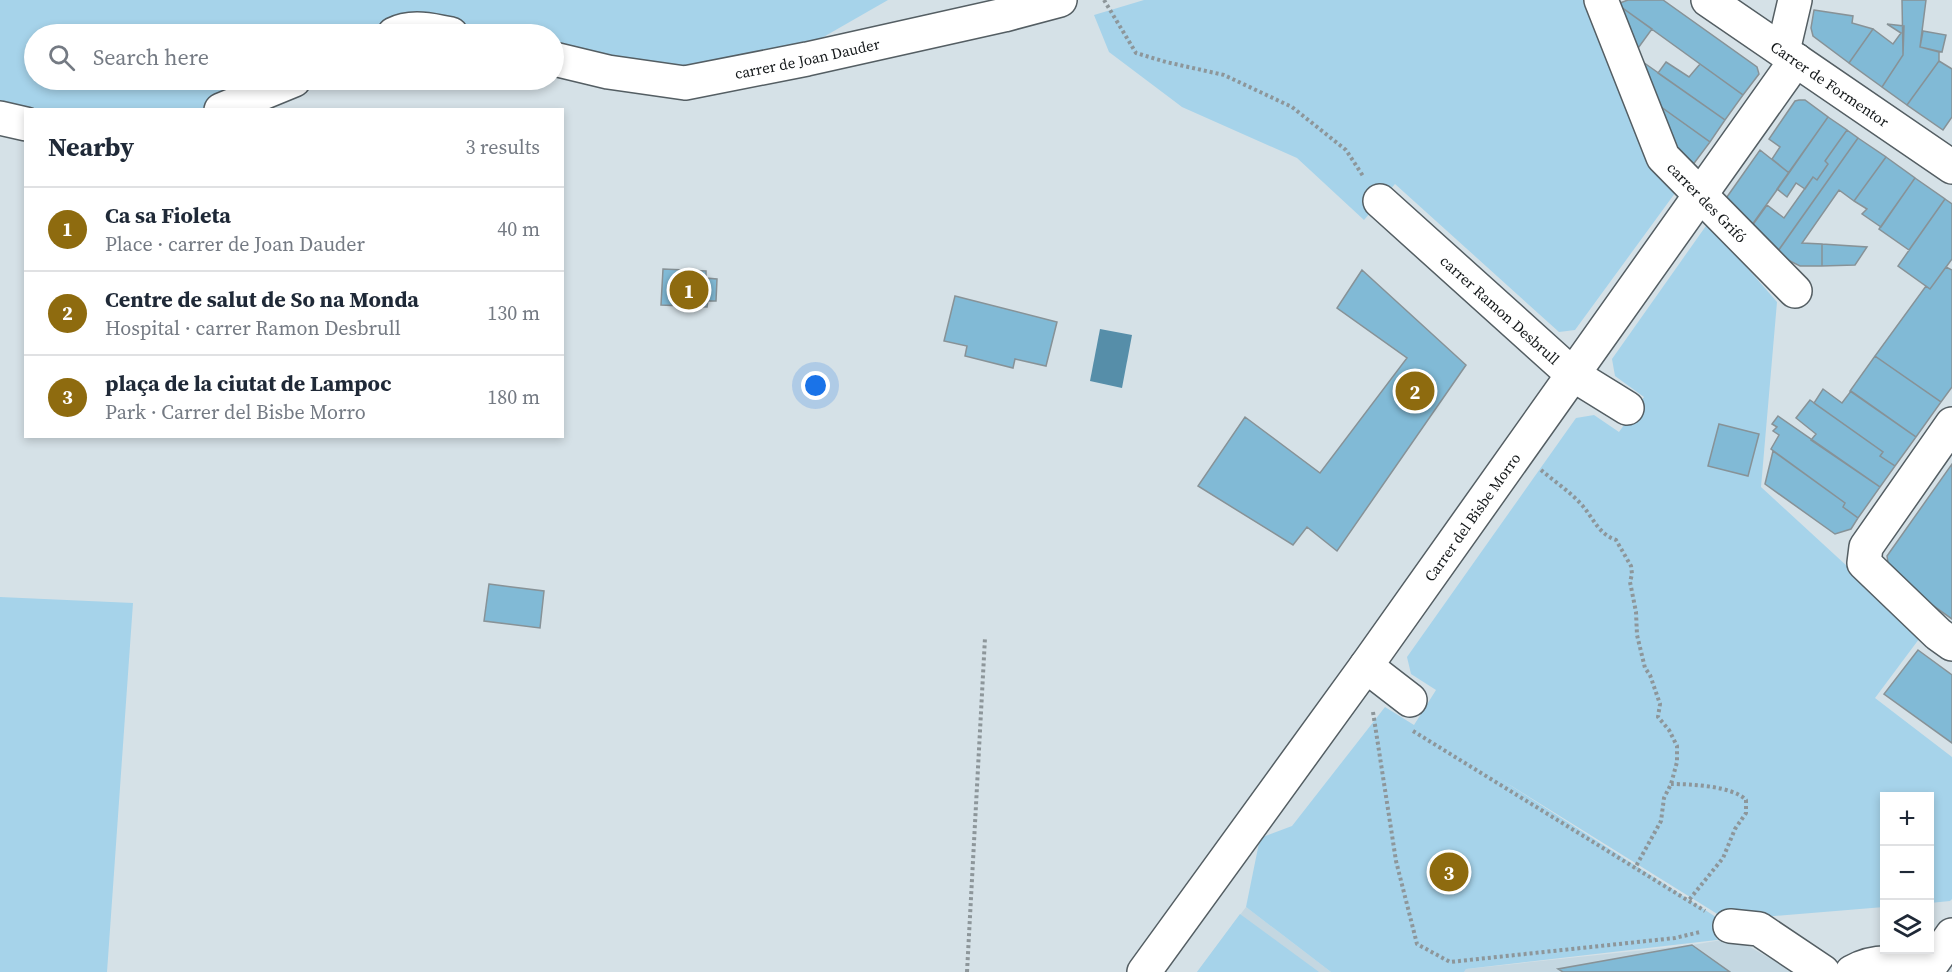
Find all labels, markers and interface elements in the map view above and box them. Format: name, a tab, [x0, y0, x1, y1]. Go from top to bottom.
search box	[24, 24, 564, 90]
street label: carrer de Joan Dauder	[733, 32, 882, 84]
street label: Carrer de Formentor	[1767, 36, 1894, 132]
icon: search	[45, 41, 78, 74]
text: Search here	[93, 42, 209, 72]
text: Nearby	[48, 129, 134, 165]
text: 3 results	[465, 133, 540, 161]
street label: carrer des Grifó	[1663, 157, 1752, 247]
text: Ca sa Fioleta	[105, 200, 231, 230]
text: 1	[62, 215, 73, 243]
text: 40 m	[497, 215, 540, 243]
text: Place · carrer de Joan Dauder	[105, 230, 365, 258]
street label: carrer Ramon Desbrull	[1436, 250, 1565, 369]
pin: 1	[670, 268, 708, 312]
text: Centre de salut de So na Monda	[105, 284, 419, 314]
text: 2	[62, 299, 73, 327]
text: 130 m	[487, 299, 540, 327]
text: Hospital · carrer Ramon Desbrull	[105, 314, 401, 342]
text: plaça de la ciutat de Lampoc	[105, 368, 391, 398]
pin: 2	[1396, 368, 1434, 414]
your location	[801, 371, 830, 400]
text: 3	[62, 383, 73, 411]
text: 180 m	[487, 383, 540, 411]
text: Park · Carrer del Bisbe Morro	[105, 398, 366, 426]
street label: Carrer del Bisbe Morro	[1419, 448, 1525, 585]
map controls	[1880, 792, 1934, 954]
button: +	[1880, 792, 1934, 846]
button: −	[1880, 846, 1934, 900]
pin: 3	[1430, 850, 1468, 894]
button: layers	[1880, 900, 1934, 954]

